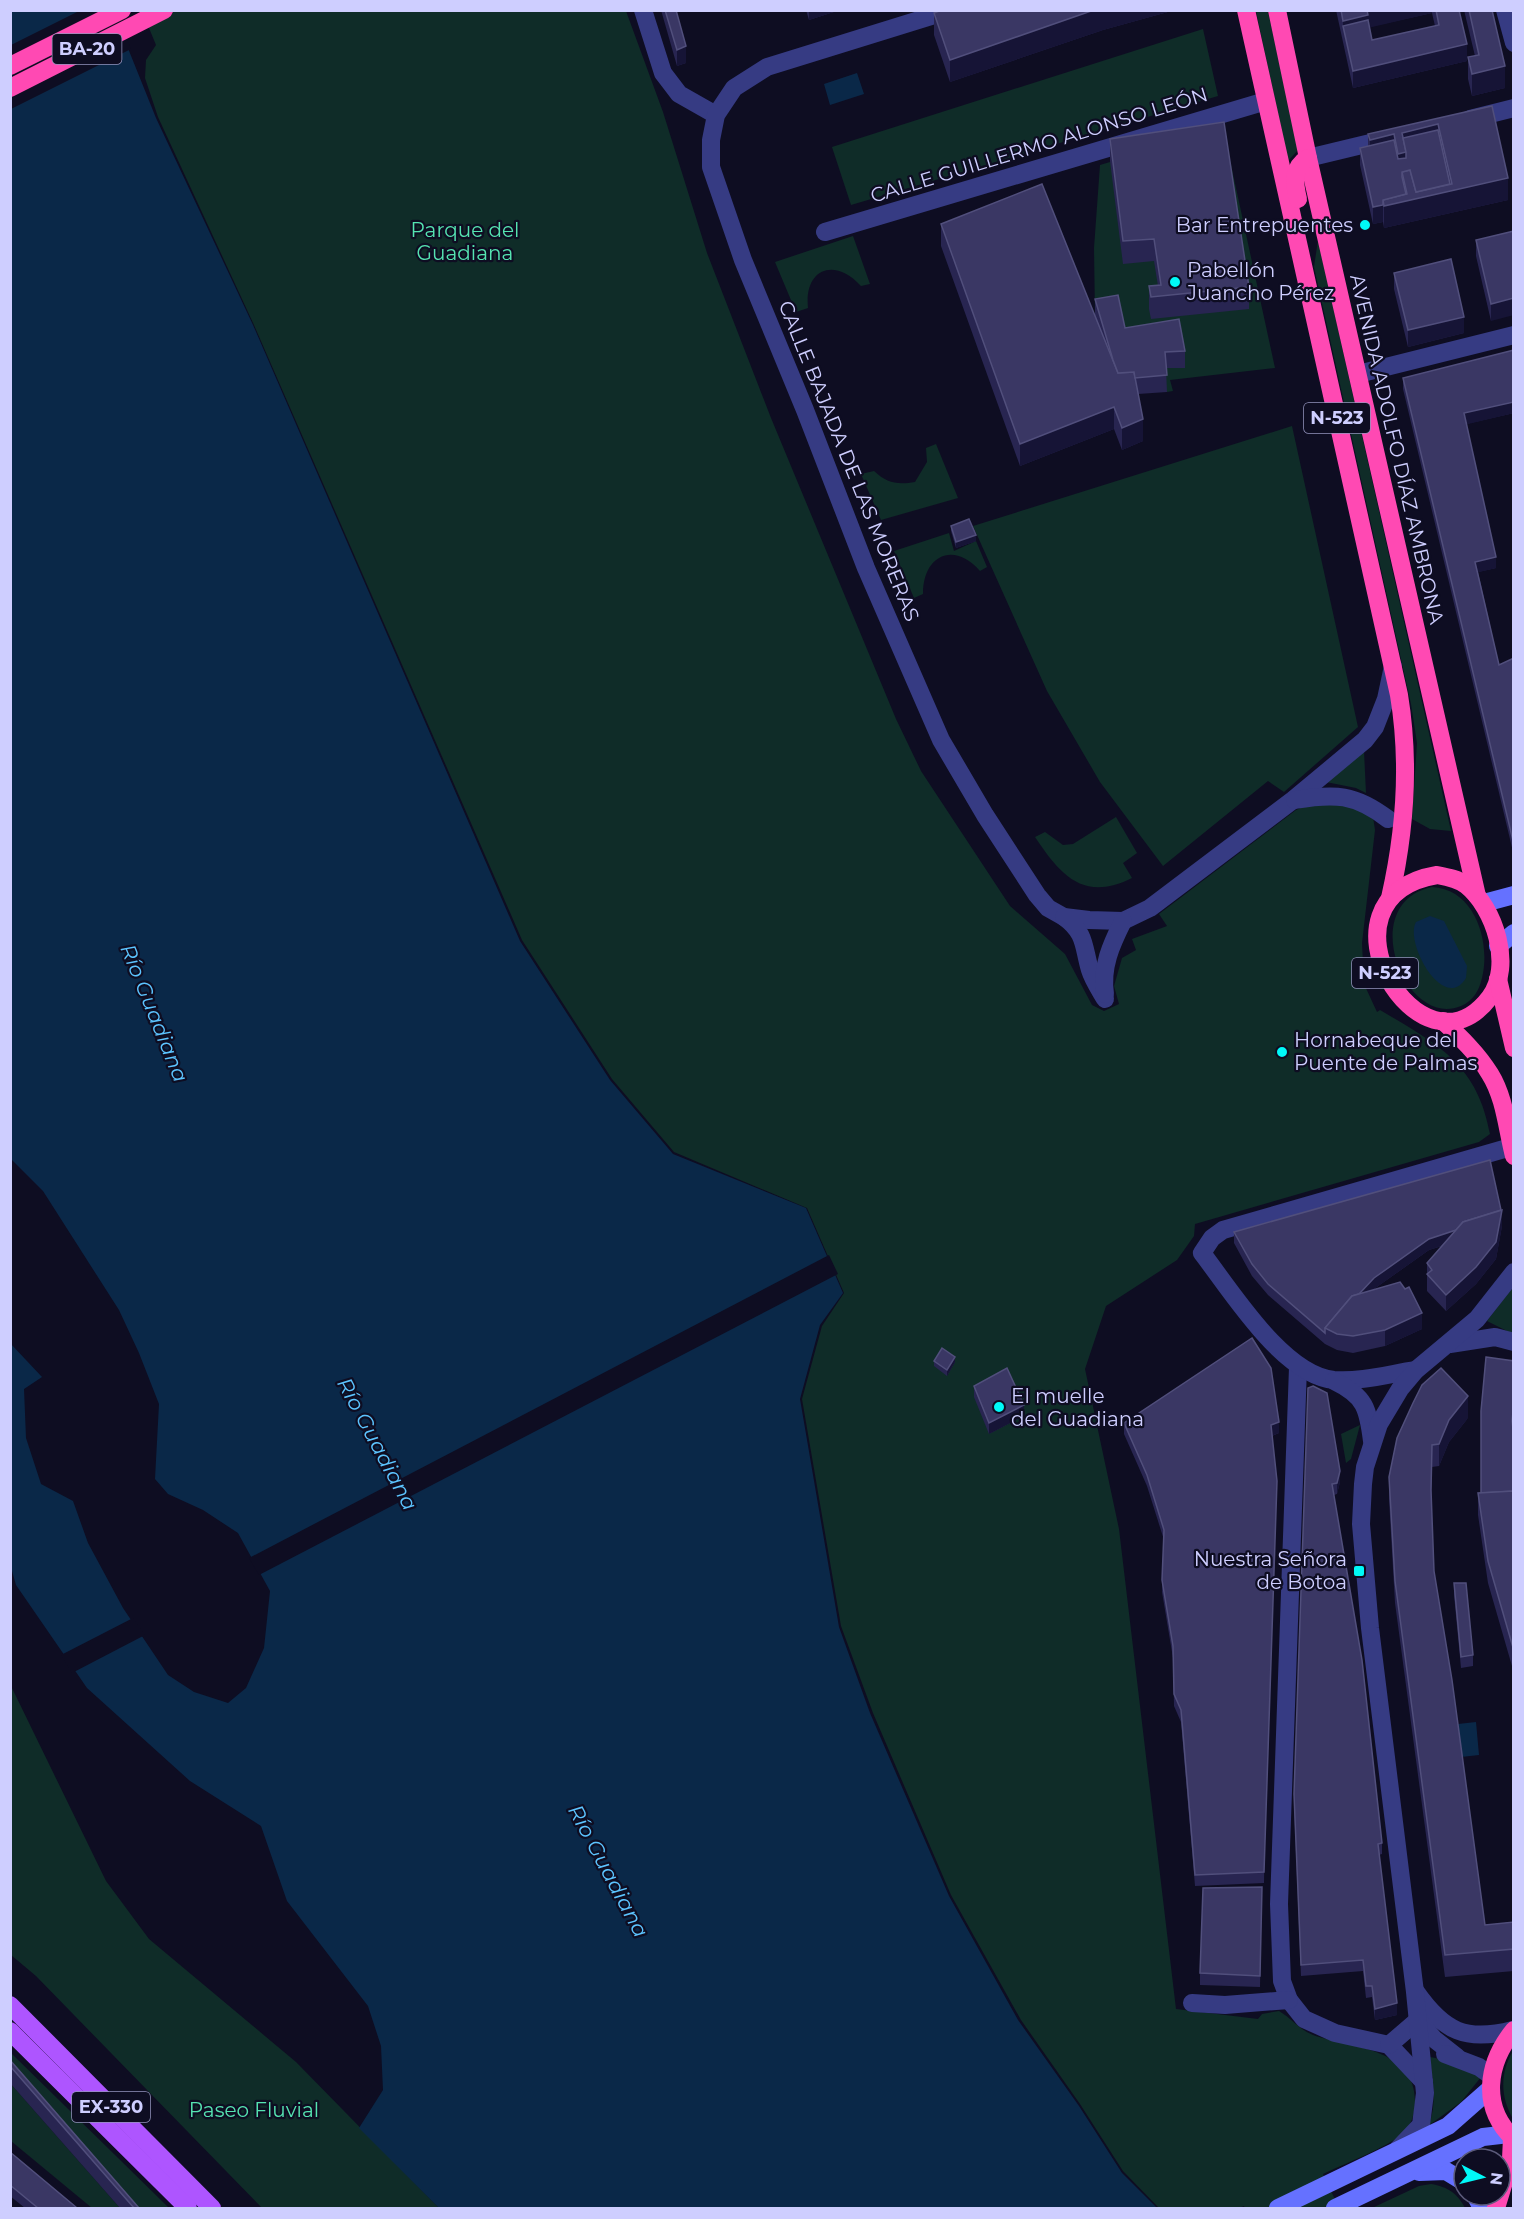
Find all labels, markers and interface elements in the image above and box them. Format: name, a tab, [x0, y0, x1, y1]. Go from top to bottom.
road number: BA-20	[52, 34, 122, 64]
street label: CALLE GUILLERMO ALONSO LEÓN	[867, 82, 1211, 208]
place label: Bar Entrepuentes	[1176, 213, 1353, 237]
park label: Parque del Guadiana	[411, 218, 519, 265]
marker: Bar Entrepuentes	[1358, 218, 1372, 232]
place label: Pabellón Juancho Pérez	[1186, 258, 1334, 305]
street label: AVENIDA ADOLFO DÍAZ AMBRONA	[1345, 272, 1449, 627]
marker: Pabellón Juancho Pérez	[1168, 275, 1182, 289]
street label: CALLE BAJADA DE LAS MORERAS	[774, 297, 924, 625]
road number: N-523	[1304, 403, 1370, 433]
water label: Río Guadiana	[115, 940, 194, 1085]
road number: N-523	[1352, 958, 1418, 988]
place label: Hornabeque del Puente de Palmas	[1294, 1028, 1478, 1075]
marker: Hornabeque del Puente de Palmas	[1275, 1045, 1289, 1059]
water label: Río Guadiana	[332, 1373, 423, 1514]
place label: El muelle del Guadiana	[1011, 1384, 1144, 1431]
marker: El muelle del Guadiana	[992, 1400, 1006, 1414]
place label: Nuestra Señora de Botoa	[1194, 1547, 1347, 1594]
marker: Nuestra Señora de Botoa	[1352, 1564, 1366, 1578]
water label: Río Guadiana	[563, 1800, 654, 1941]
road number: EX-330	[72, 2092, 150, 2122]
park label: Paseo Fluvial	[189, 2098, 319, 2122]
north arrow	[1452, 2147, 1512, 2207]
text: N	[1486, 2171, 1507, 2186]

